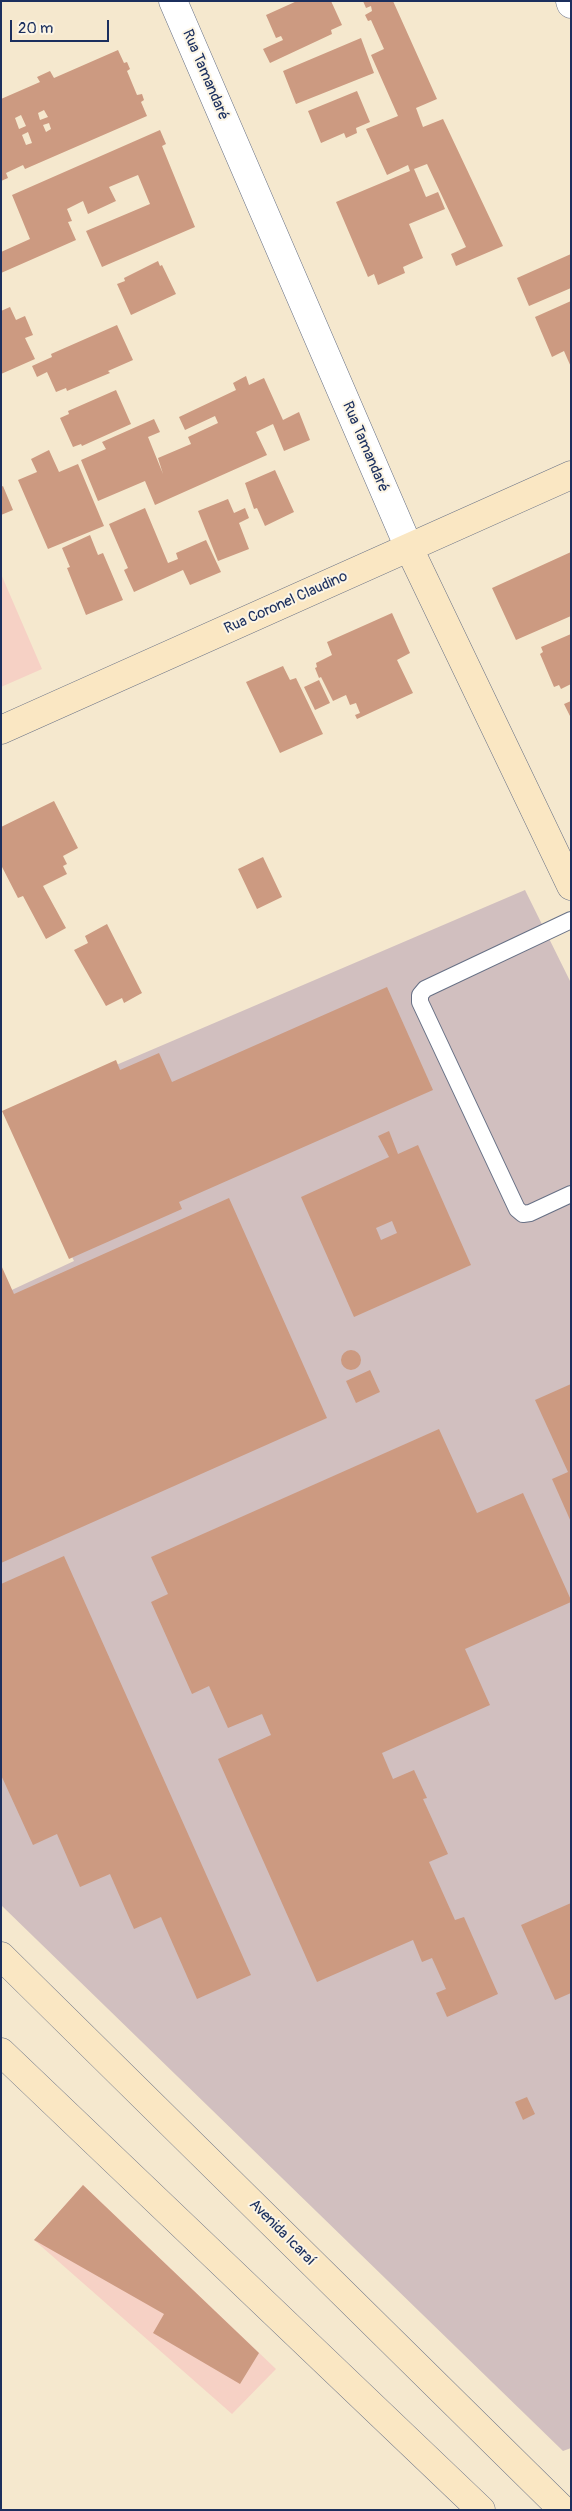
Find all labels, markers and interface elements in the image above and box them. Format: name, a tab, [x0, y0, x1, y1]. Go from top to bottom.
scale bar	[12, 10, 111, 42]
text: 20 m	[18, 19, 53, 38]
street label: Rua Tamandaré	[178, 27, 232, 123]
street label: Rua Tamandaré	[338, 399, 392, 495]
street label: Rua Coronel Claudino	[221, 568, 351, 638]
street label: Avenida Icaraí	[245, 2196, 319, 2270]

